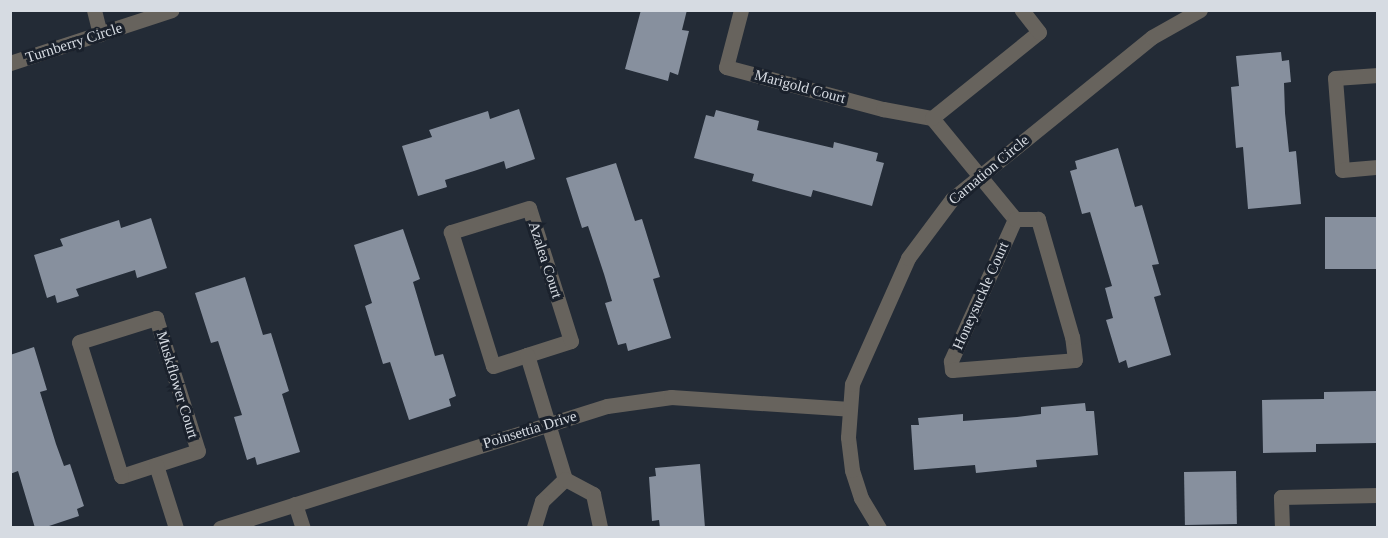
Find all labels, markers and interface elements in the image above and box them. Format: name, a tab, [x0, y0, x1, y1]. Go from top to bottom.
street label: Turnberry Circle	[23, 19, 125, 67]
street label: Marigold Court	[752, 66, 848, 108]
street label: Carnation Circle	[945, 131, 1033, 209]
street label: Azalea Court	[524, 219, 566, 301]
street label: Honeysuckle Court	[949, 239, 1013, 353]
street label: Muskflower Court	[152, 329, 202, 441]
street label: Poinsettia Drive	[481, 407, 579, 453]

